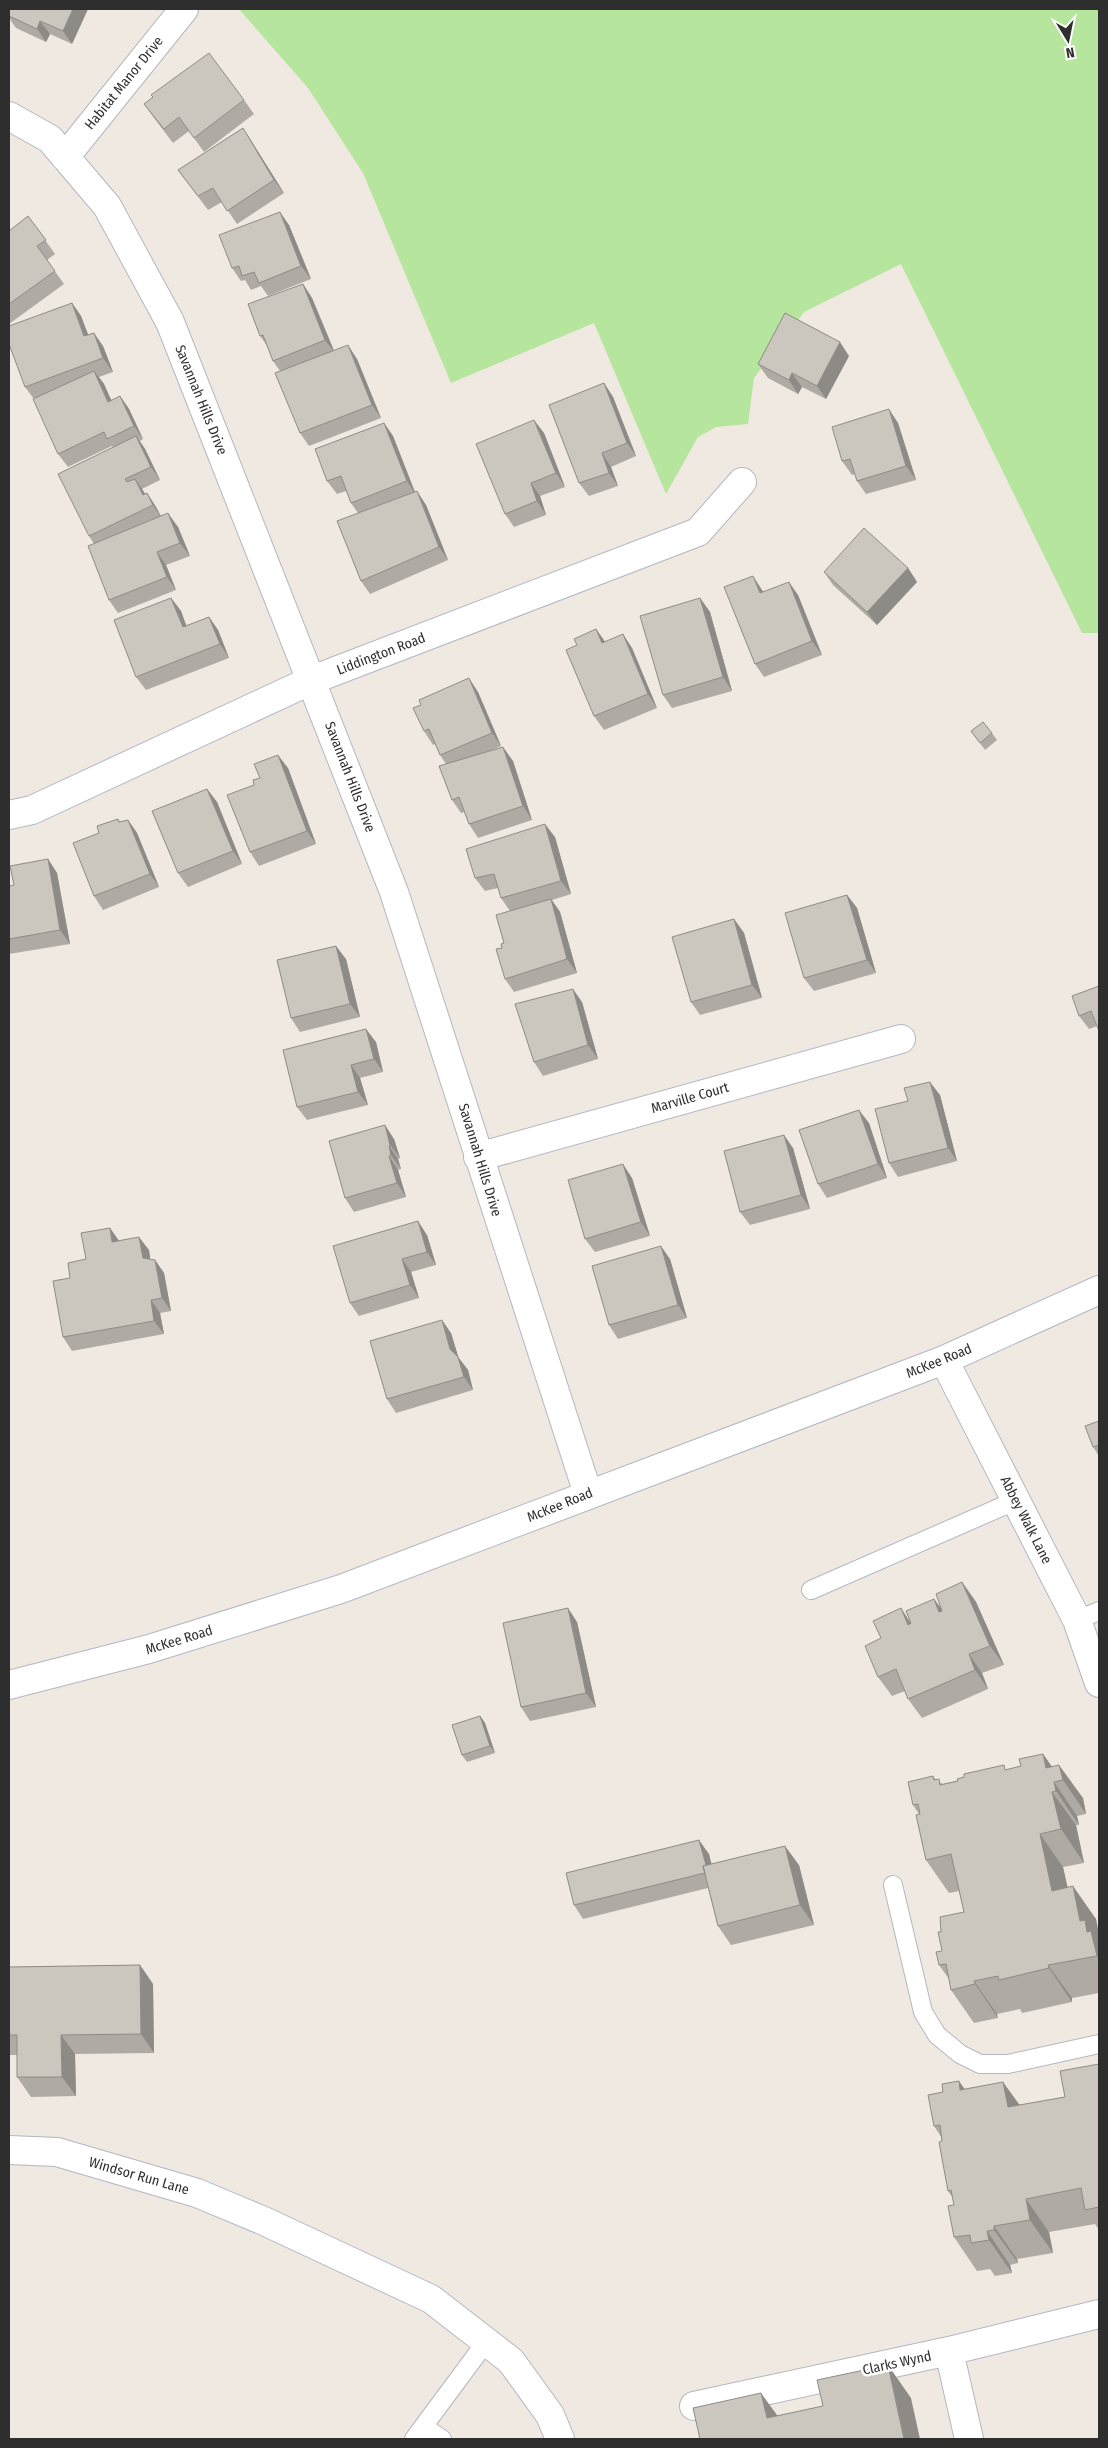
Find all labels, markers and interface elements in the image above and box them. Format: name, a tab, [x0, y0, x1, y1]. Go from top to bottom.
north arrow	[1043, 15, 1093, 65]
street label: Habitat Manor Drive	[81, 33, 167, 133]
text: N	[1065, 43, 1076, 61]
street label: Savannah Hills Drive	[171, 343, 231, 458]
street label: Liddington Road	[334, 629, 428, 679]
street label: Savannah Hills Drive	[321, 719, 379, 835]
street label: Marville Court	[649, 1079, 731, 1117]
street label: Savannah Hills Drive	[455, 1102, 505, 1219]
street label: McKee Road	[904, 1340, 974, 1382]
street label: Abbey Walk Lane	[997, 1473, 1055, 1567]
street label: McKee Road	[525, 1484, 595, 1526]
street label: McKee Road	[143, 1622, 215, 1658]
street label: Windsor Run Lane	[87, 2154, 191, 2198]
street label: Clarks Wynd	[861, 2347, 933, 2379]

